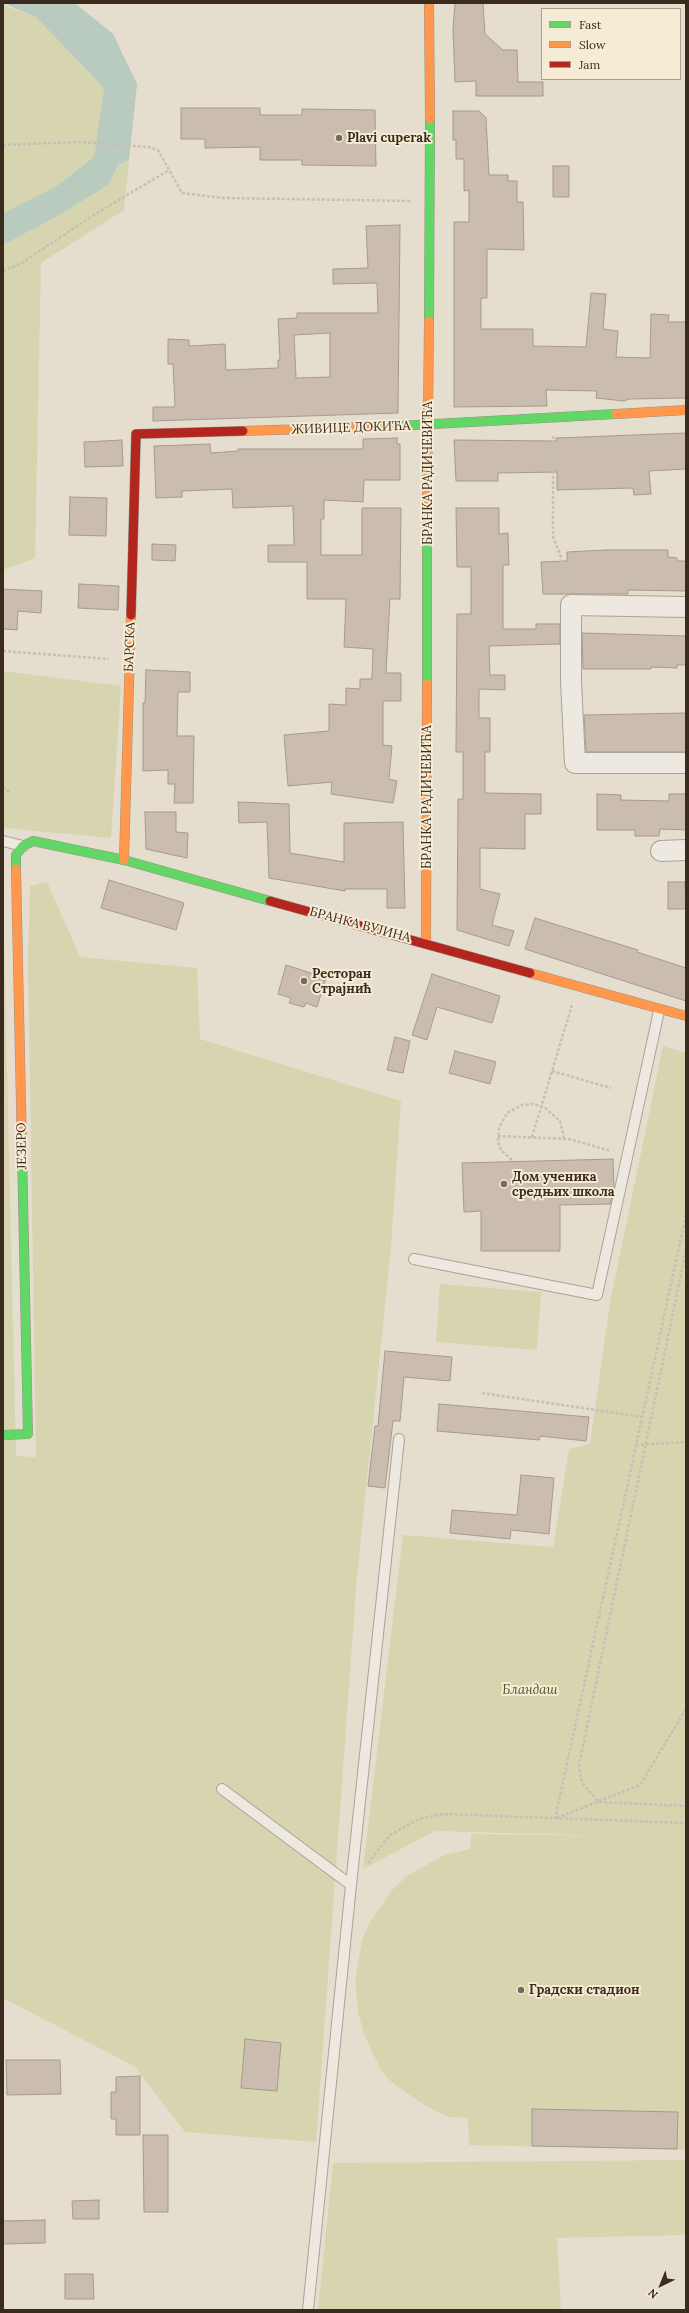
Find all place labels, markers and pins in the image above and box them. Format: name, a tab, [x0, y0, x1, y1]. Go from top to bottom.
place label: Plavi cuperak	[347, 130, 431, 146]
marker: Plavi cuperak	[334, 133, 344, 143]
place label: Ресторан Страјнић	[312, 966, 372, 997]
marker: Ресторан Страјнић	[299, 976, 309, 986]
place label: Дом ученика средњих школа	[512, 1169, 615, 1200]
marker: Дом ученика средњих школа	[499, 1179, 509, 1189]
place label: Градски стадион	[529, 1982, 640, 1998]
marker: Градски стадион	[516, 1985, 526, 1995]

